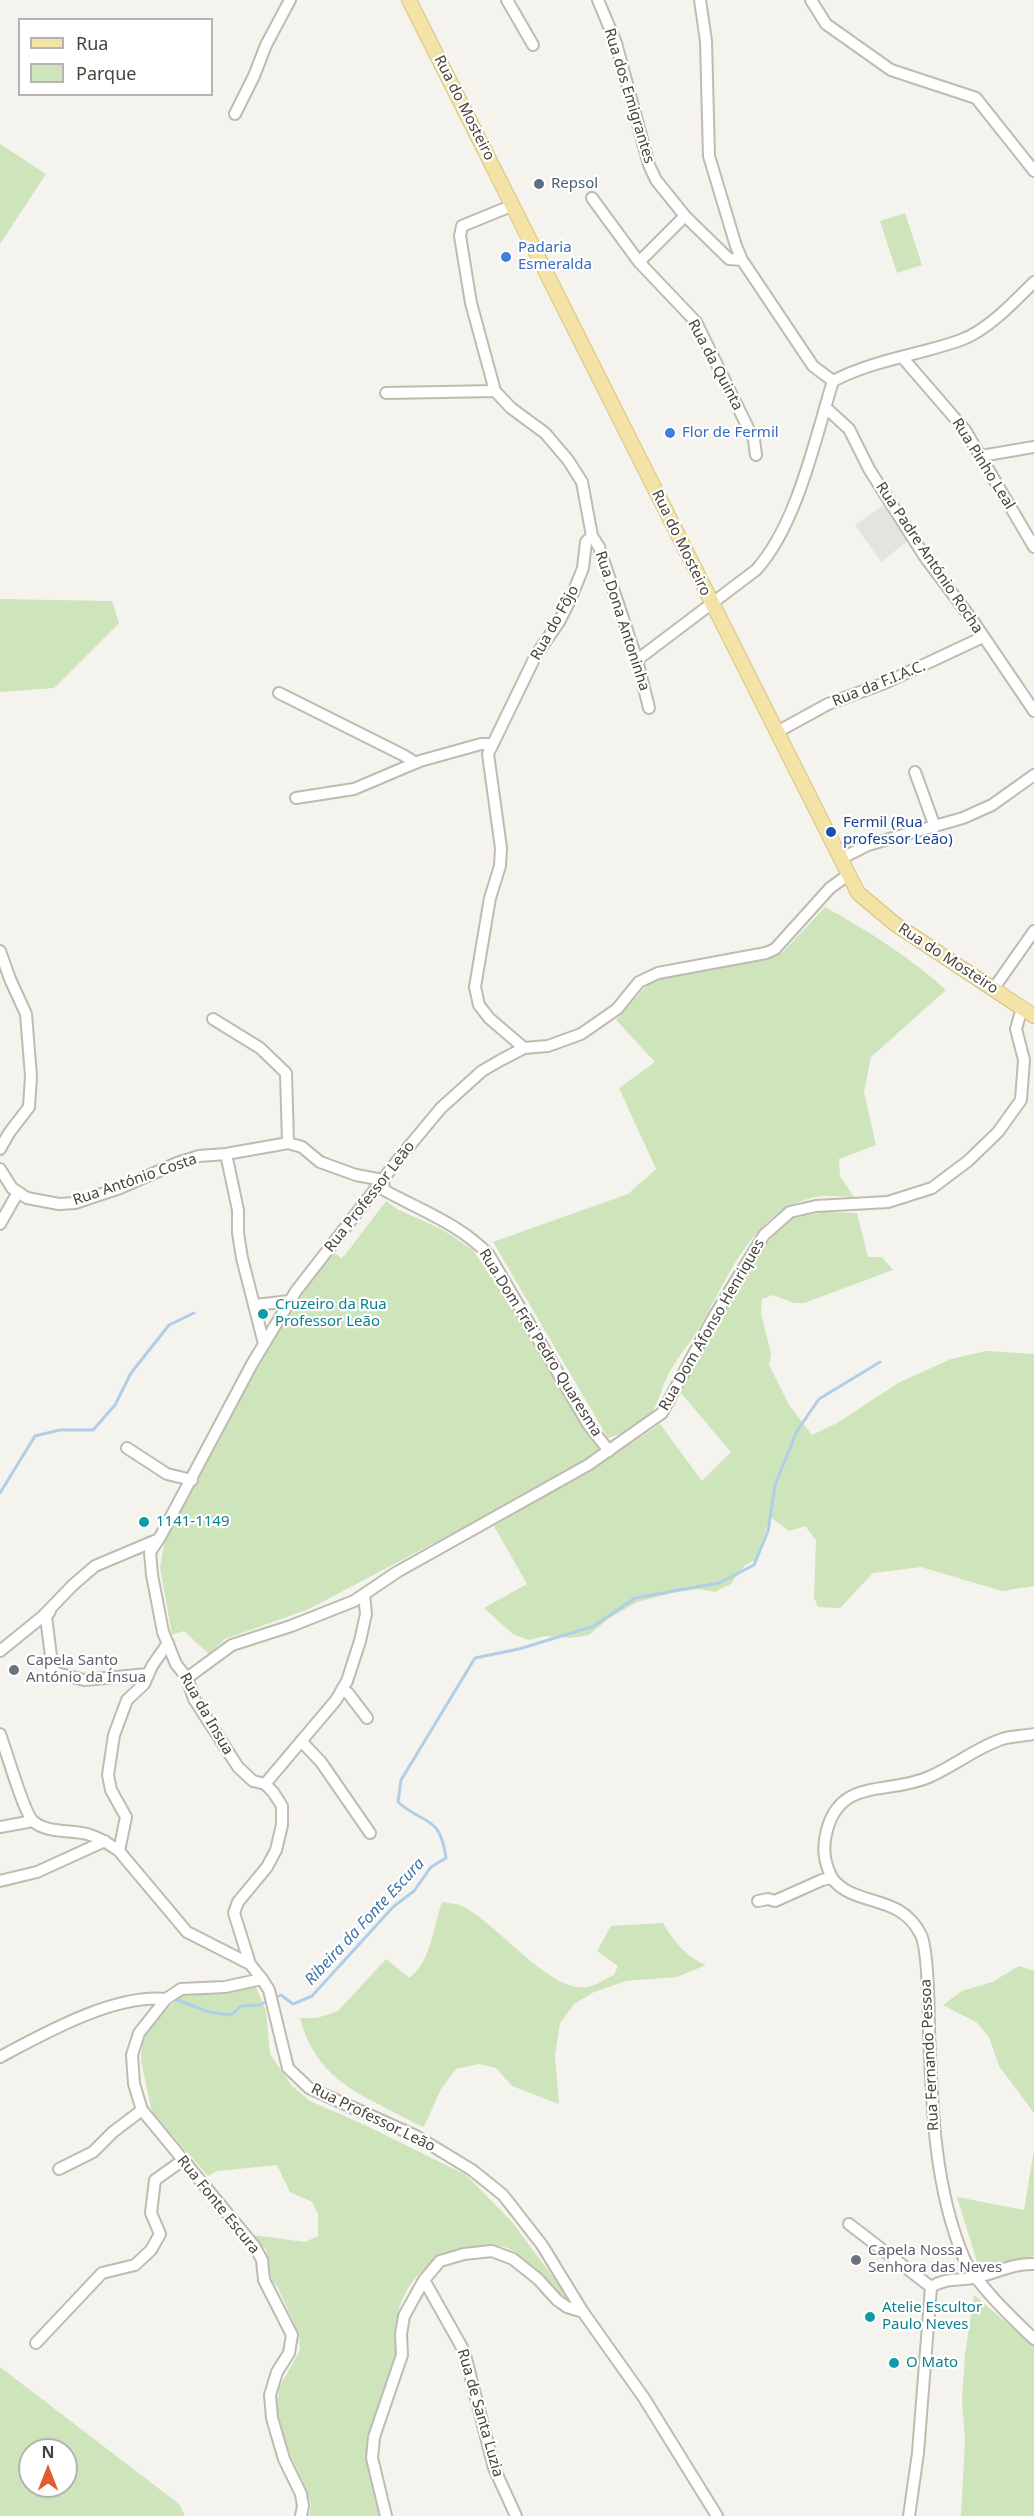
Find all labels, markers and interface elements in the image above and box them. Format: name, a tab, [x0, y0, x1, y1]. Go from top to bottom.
legend	[18, 18, 213, 96]
street label: Rua dos Emigrantes	[600, 26, 658, 166]
text: Rua	[76, 31, 108, 55]
street label: Rua do Mosteiro	[430, 52, 498, 164]
text: Parque	[76, 61, 136, 85]
place label: Repsol	[551, 175, 598, 193]
marker: Repsol	[532, 177, 546, 191]
place label: Padaria Esmeralda	[518, 239, 592, 274]
marker: Padaria Esmeralda	[499, 250, 513, 264]
street label: Rua da Quinta	[683, 316, 747, 414]
street label: Rua Pinho Leal	[948, 415, 1018, 513]
place label: Flor de Fermil	[682, 424, 779, 442]
marker: Flor de Fermil	[663, 426, 677, 440]
street label: Rua Padre António Rocha	[872, 479, 986, 637]
street label: Rua do Mosteiro	[648, 487, 714, 599]
street label: Rua Dona Antoninha	[591, 549, 653, 693]
street label: Rua do Fôjo	[527, 582, 583, 664]
street label: Rua da F.I.A.C.	[830, 657, 928, 711]
place label: Fermil (Rua professor Leão)	[843, 814, 953, 849]
marker: Fermil (Rua professor Leão)	[824, 825, 838, 839]
street label: Rua do Mosteiro	[895, 920, 1001, 998]
street label: Rua Professor Leão	[321, 1138, 419, 1256]
street label: Rua António Costa	[71, 1150, 199, 1210]
street label: Rua Dom Afonso Henriques	[655, 1236, 769, 1414]
street label: Rua Dom Frei Pedro Quaresma	[475, 1246, 605, 1440]
place label: Cruzeiro da Rua Professor Leão	[275, 1296, 387, 1331]
marker: Cruzeiro da Rua Professor Leão	[256, 1307, 270, 1321]
place label: 1141-1149	[156, 1513, 229, 1531]
marker: 1141-1149	[137, 1515, 151, 1529]
place label: Capela Santo António da Ínsua	[26, 1652, 146, 1687]
marker: Capela Santo António da Ínsua	[7, 1663, 21, 1677]
street label: Rua da Insua	[175, 1670, 237, 1758]
water label: Ribeira da Fonte Escura	[301, 1855, 429, 1989]
street label: Rua Fernando Pessoa	[917, 1979, 943, 2131]
street label: Rua Professor Leão	[308, 2080, 438, 2156]
street label: Rua Fonte Escura	[173, 2152, 263, 2258]
place label: Capela Nossa Senhora das Neves	[868, 2242, 1002, 2277]
marker: Capela Nossa Senhora das Neves	[849, 2253, 863, 2267]
place label: Atelie Escultor Paulo Neves	[882, 2299, 982, 2334]
marker: Atelie Escultor Paulo Neves	[863, 2310, 877, 2324]
street label: Rua de Santa Luzia	[453, 2347, 507, 2479]
place label: O Mato	[906, 2354, 958, 2372]
marker: O Mato	[887, 2356, 901, 2370]
north arrow	[18, 2438, 78, 2498]
text: N	[41, 2441, 55, 2463]

